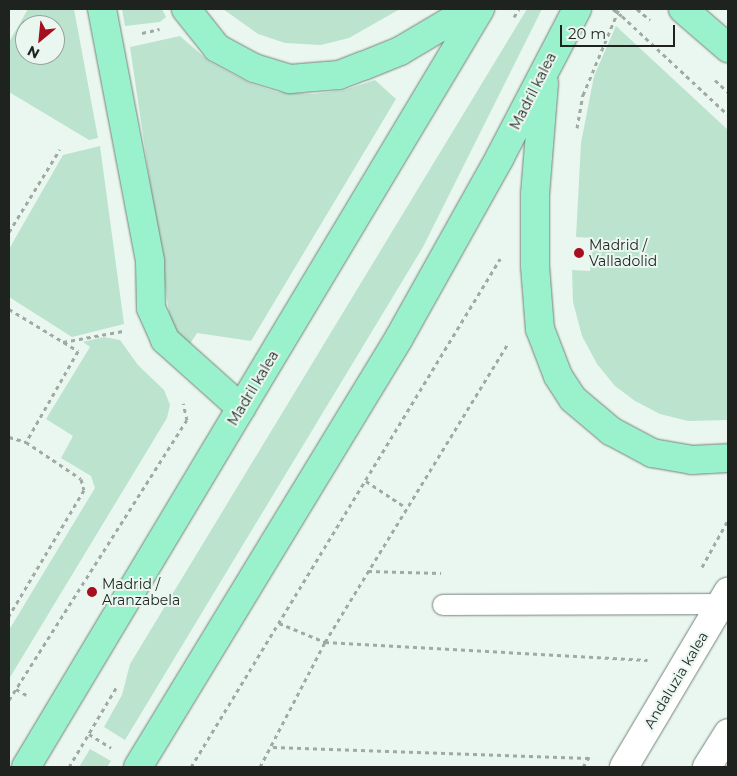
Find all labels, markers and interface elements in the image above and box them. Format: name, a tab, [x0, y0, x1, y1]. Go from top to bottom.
north arrow	[15, 15, 65, 65]
scale bar	[562, 15, 677, 47]
text: 20 m	[568, 24, 606, 43]
text: N	[24, 42, 43, 63]
street label: Madril kalea	[506, 50, 560, 132]
place label: Madrid / Valladolid	[589, 237, 657, 270]
marker: Madrid / Valladolid	[573, 247, 585, 259]
street label: Madril kalea	[224, 347, 282, 429]
place label: Madrid / Aranzabela	[102, 576, 180, 608]
marker: Madrid / Aranzabela	[86, 586, 98, 598]
street label: Andaluzia kalea	[640, 629, 712, 731]

